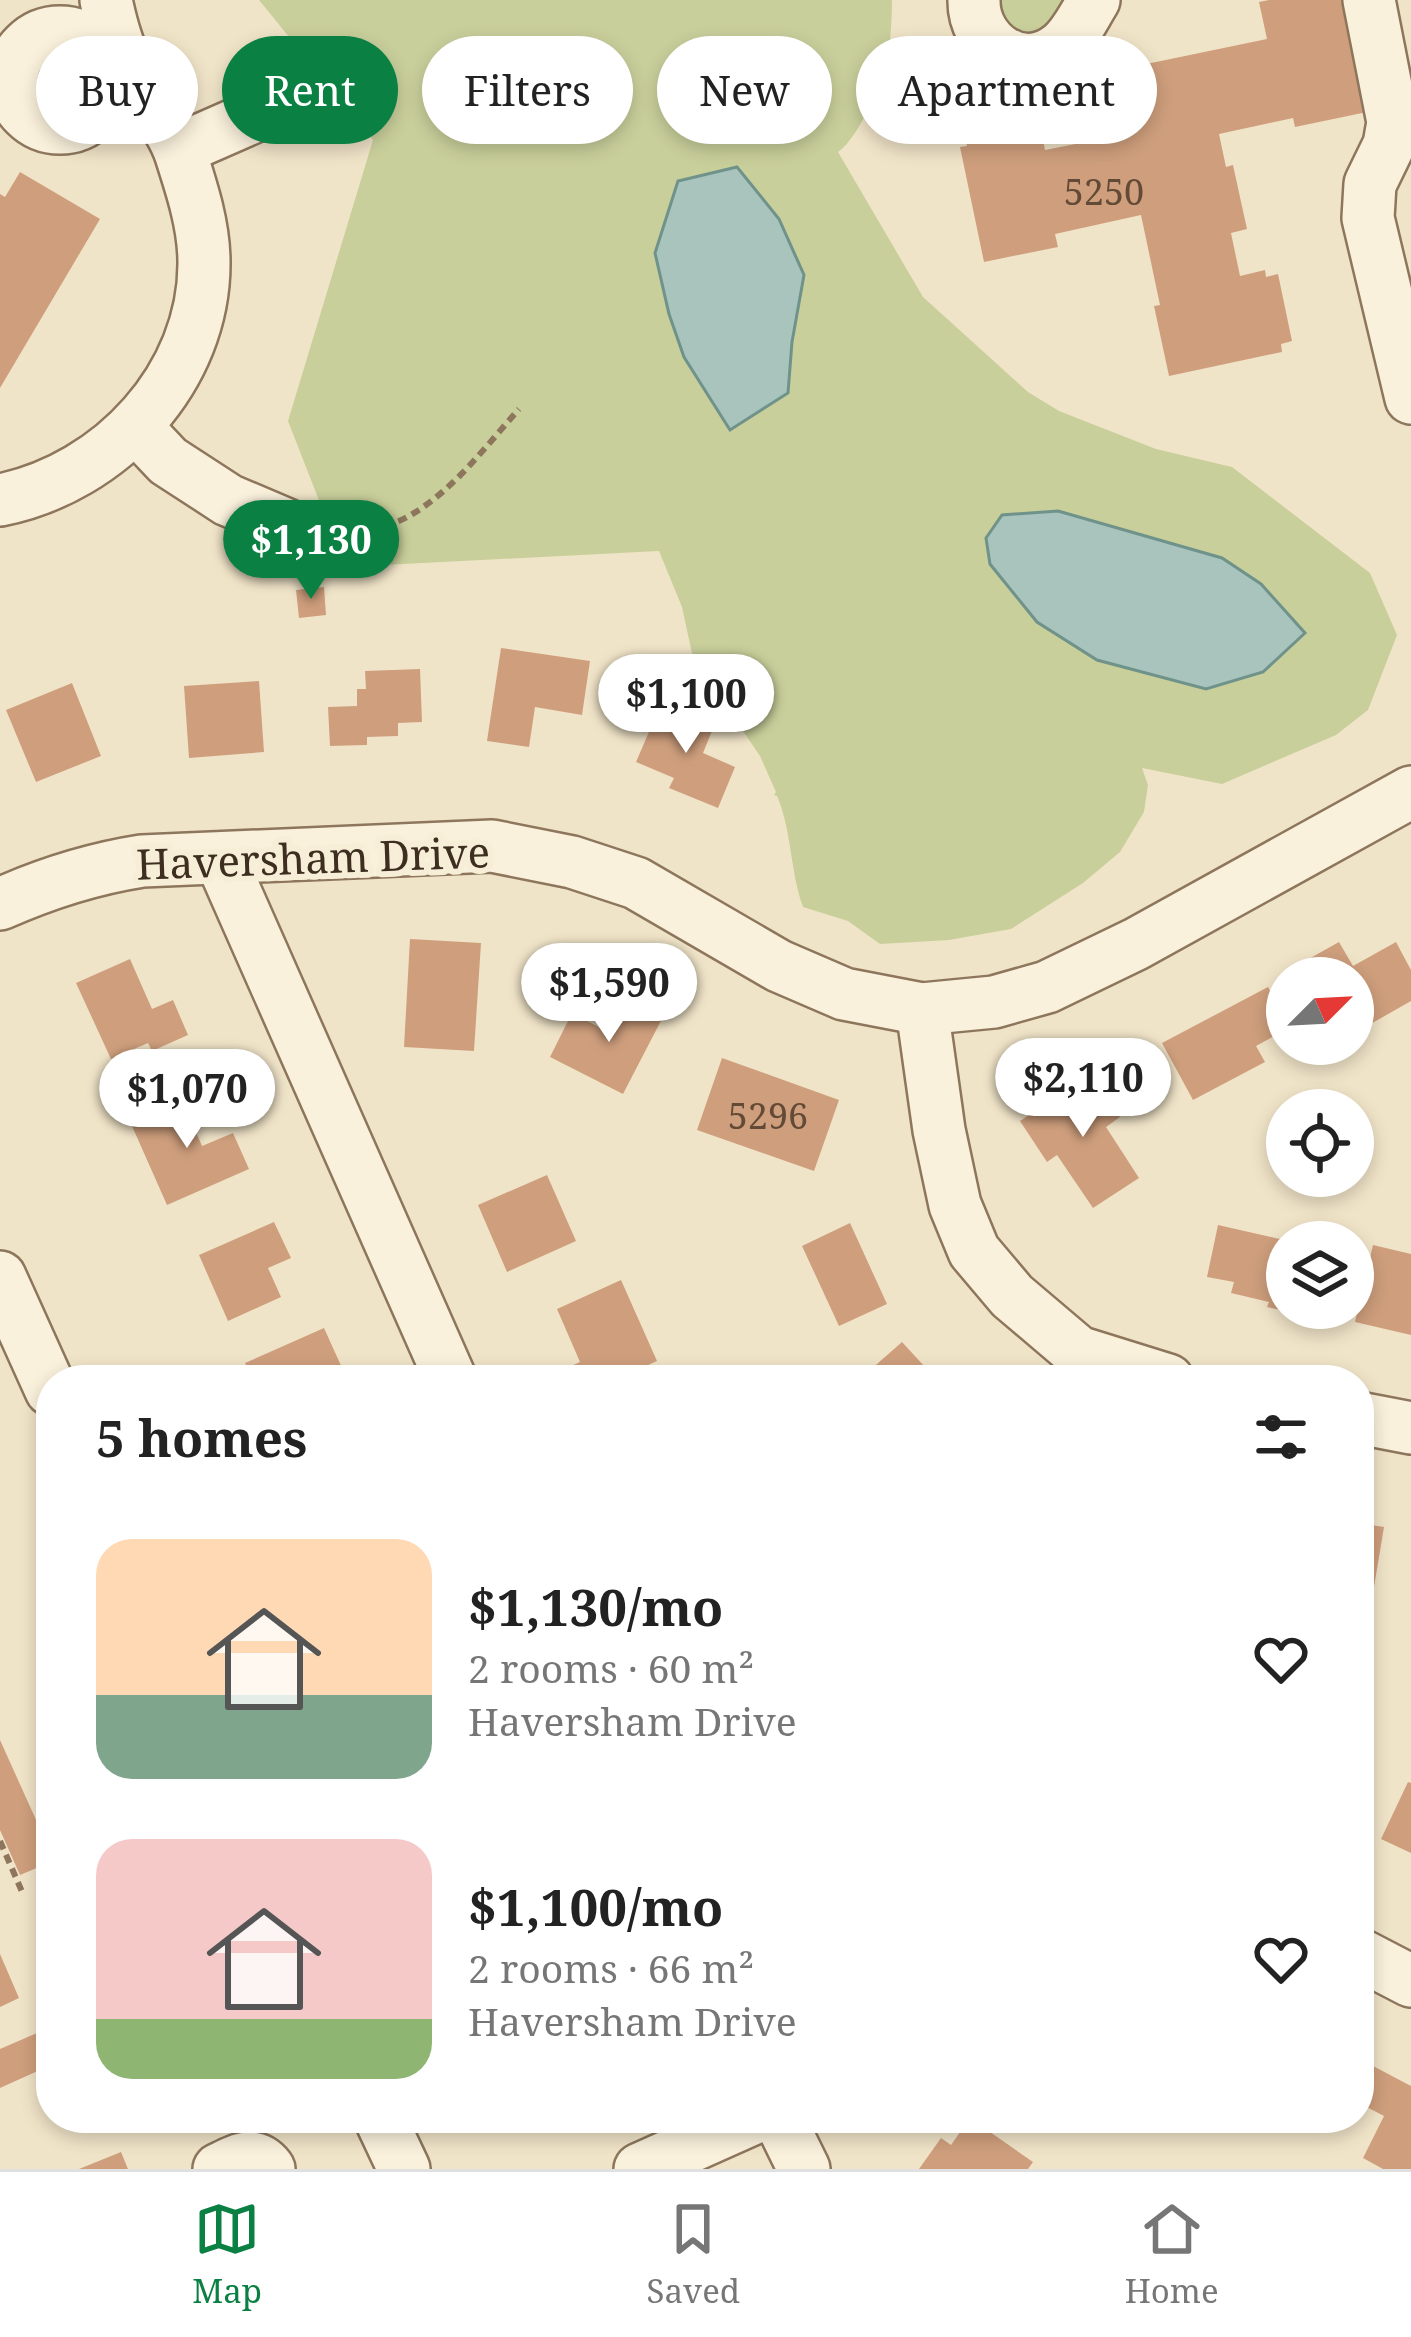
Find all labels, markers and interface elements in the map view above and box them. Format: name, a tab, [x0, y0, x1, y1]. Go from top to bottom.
chip: Buy	[36, 36, 198, 144]
chip: Rent	[222, 36, 398, 144]
chip: Filters	[422, 36, 633, 144]
chip: New	[657, 36, 832, 144]
chip: Apartment	[856, 36, 1157, 144]
house number: 5250	[1064, 167, 1144, 216]
pin: $1,130	[213, 500, 409, 602]
text: $1,130	[250, 512, 372, 565]
pin: $1,100	[588, 654, 784, 756]
text: $1,100	[625, 666, 747, 719]
street label: Haversham Drive	[135, 822, 491, 892]
pin: $1,590	[511, 943, 707, 1045]
text: $1,590	[548, 955, 670, 1008]
north arrow	[1266, 957, 1374, 1065]
map controls	[1266, 957, 1374, 1329]
pin: $2,110	[985, 1038, 1181, 1140]
pin: $1,070	[89, 1049, 285, 1151]
text: $2,110	[1022, 1050, 1144, 1103]
text: $1,070	[126, 1061, 248, 1114]
button: locate	[1266, 1089, 1374, 1197]
house number: 5296	[728, 1091, 808, 1140]
button: layers	[1266, 1221, 1374, 1329]
text: 5 homes	[96, 1402, 307, 1472]
icon: filters	[1248, 1404, 1314, 1470]
text: $1,130/mo	[468, 1571, 723, 1641]
icon: home	[192, 1587, 336, 1731]
icon: heart	[1248, 1626, 1314, 1692]
text: 2 rooms · 60 m²	[468, 1641, 754, 1694]
text: Haversham Drive	[468, 1694, 797, 1747]
text: $1,100/mo	[468, 1871, 723, 1941]
icon: home	[192, 1887, 336, 2031]
icon: heart	[1248, 1926, 1314, 1992]
text: 2 rooms · 66 m²	[468, 1941, 754, 1994]
text: Haversham Drive	[468, 1994, 797, 2047]
tab: Map	[192, 2196, 262, 2313]
tab: Saved	[647, 2196, 740, 2313]
tab: Home	[1125, 2196, 1219, 2313]

